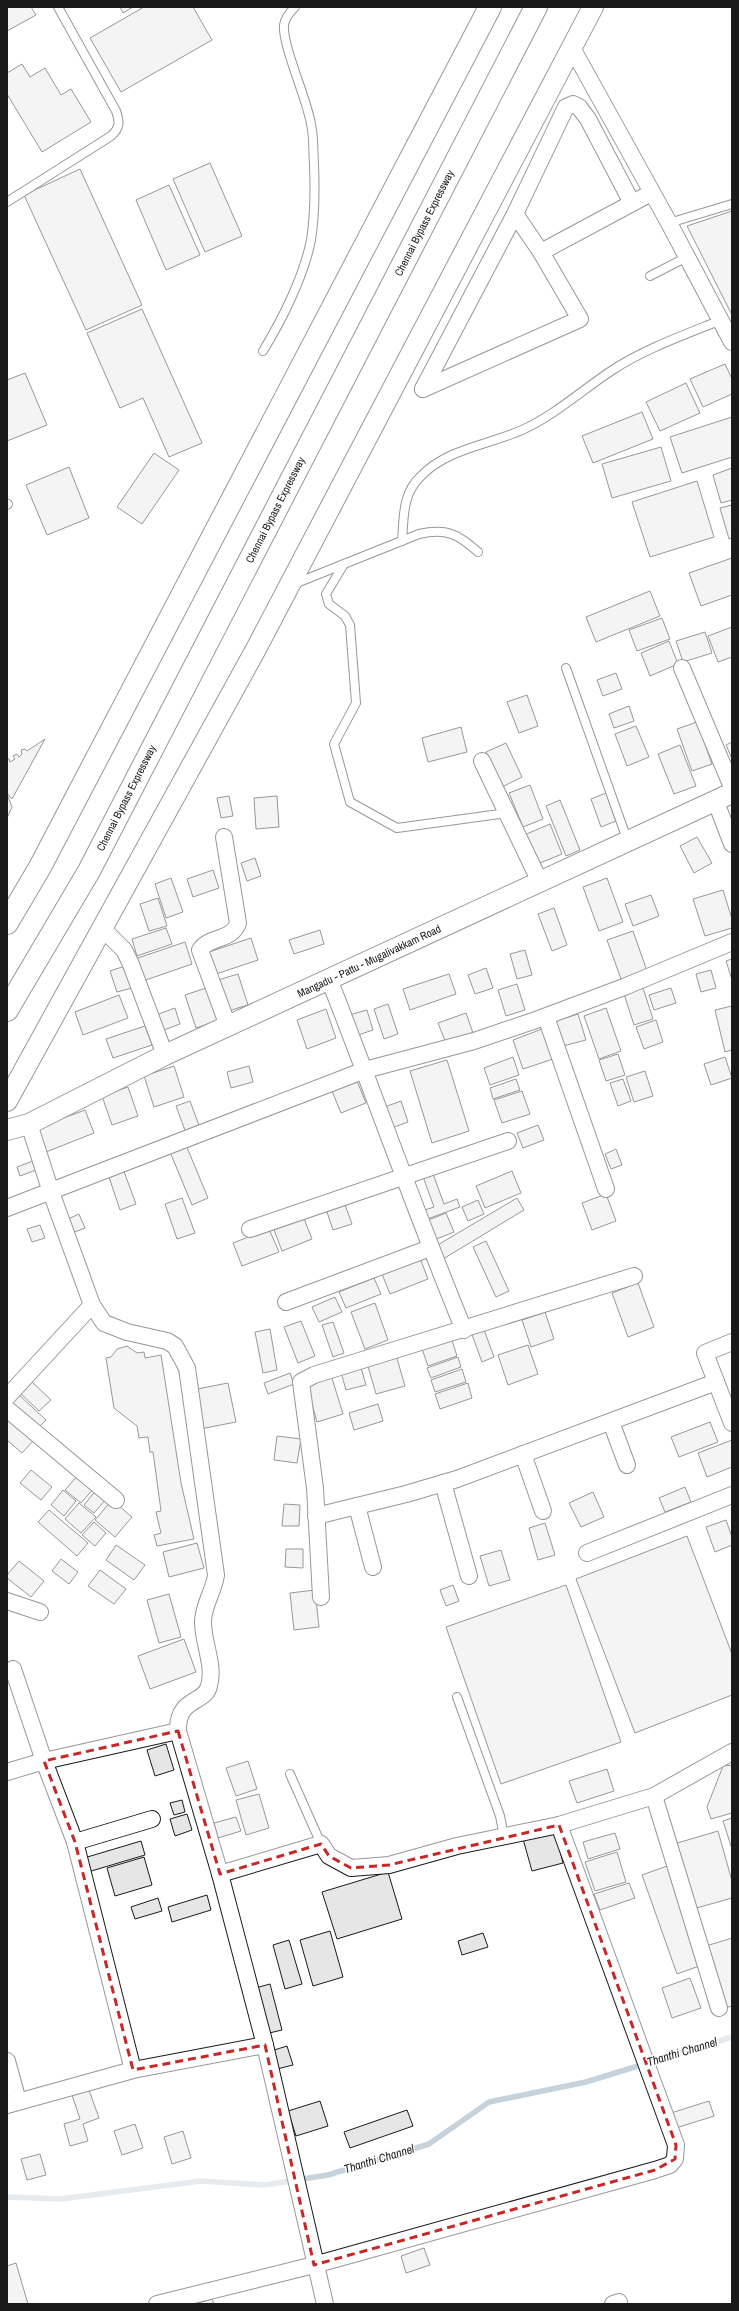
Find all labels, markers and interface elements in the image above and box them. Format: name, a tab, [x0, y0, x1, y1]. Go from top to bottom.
street label: Chennai Bypass Expressway	[391, 167, 457, 278]
street label: Chennai Bypass Expressway	[242, 454, 308, 565]
street label: Chennai Bypass Expressway	[93, 742, 159, 853]
street label: Mangadu - Pattu - Mugalivakkam Road	[295, 921, 443, 1001]
water label: Thanthi Channel	[645, 2033, 720, 2070]
water label: Thanthi Channel	[342, 2140, 417, 2177]

